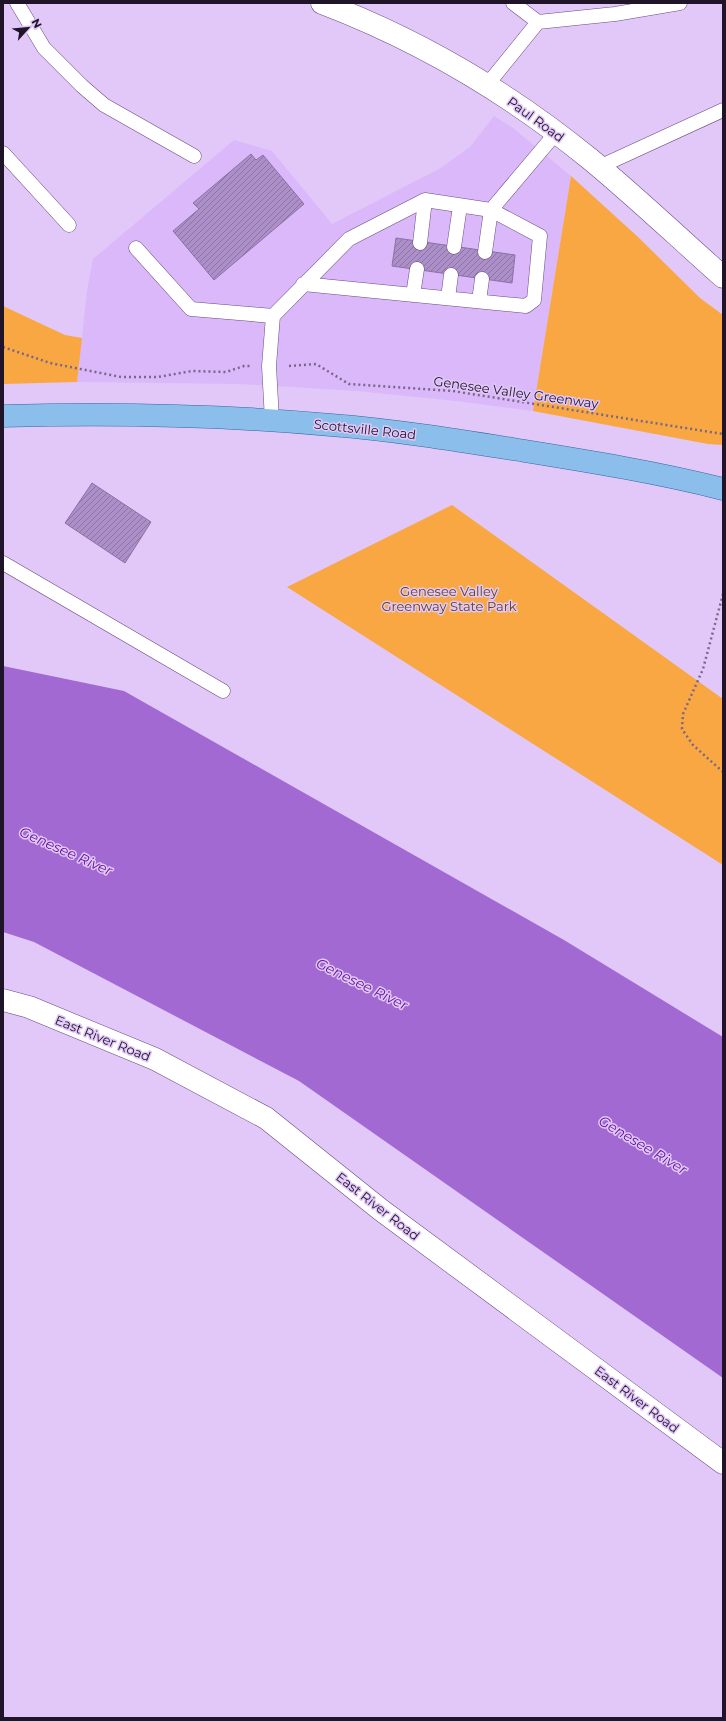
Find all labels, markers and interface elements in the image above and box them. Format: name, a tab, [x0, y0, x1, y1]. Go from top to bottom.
north arrow	[8, 8, 48, 48]
text: N	[29, 16, 45, 31]
street label: Paul Road	[504, 93, 568, 145]
street label: Genesee Valley Greenway	[433, 373, 600, 412]
street label: Scottsville Road	[313, 416, 417, 442]
park label: Genesee Valley Greenway State Park	[381, 583, 517, 614]
water label: Genesee River	[17, 822, 116, 880]
water label: Genesee River	[313, 954, 411, 1014]
street label: East River Road	[53, 1012, 153, 1064]
water label: Genesee River	[596, 1112, 691, 1179]
street label: East River Road	[333, 1168, 423, 1244]
street label: East River Road	[592, 1362, 682, 1436]

